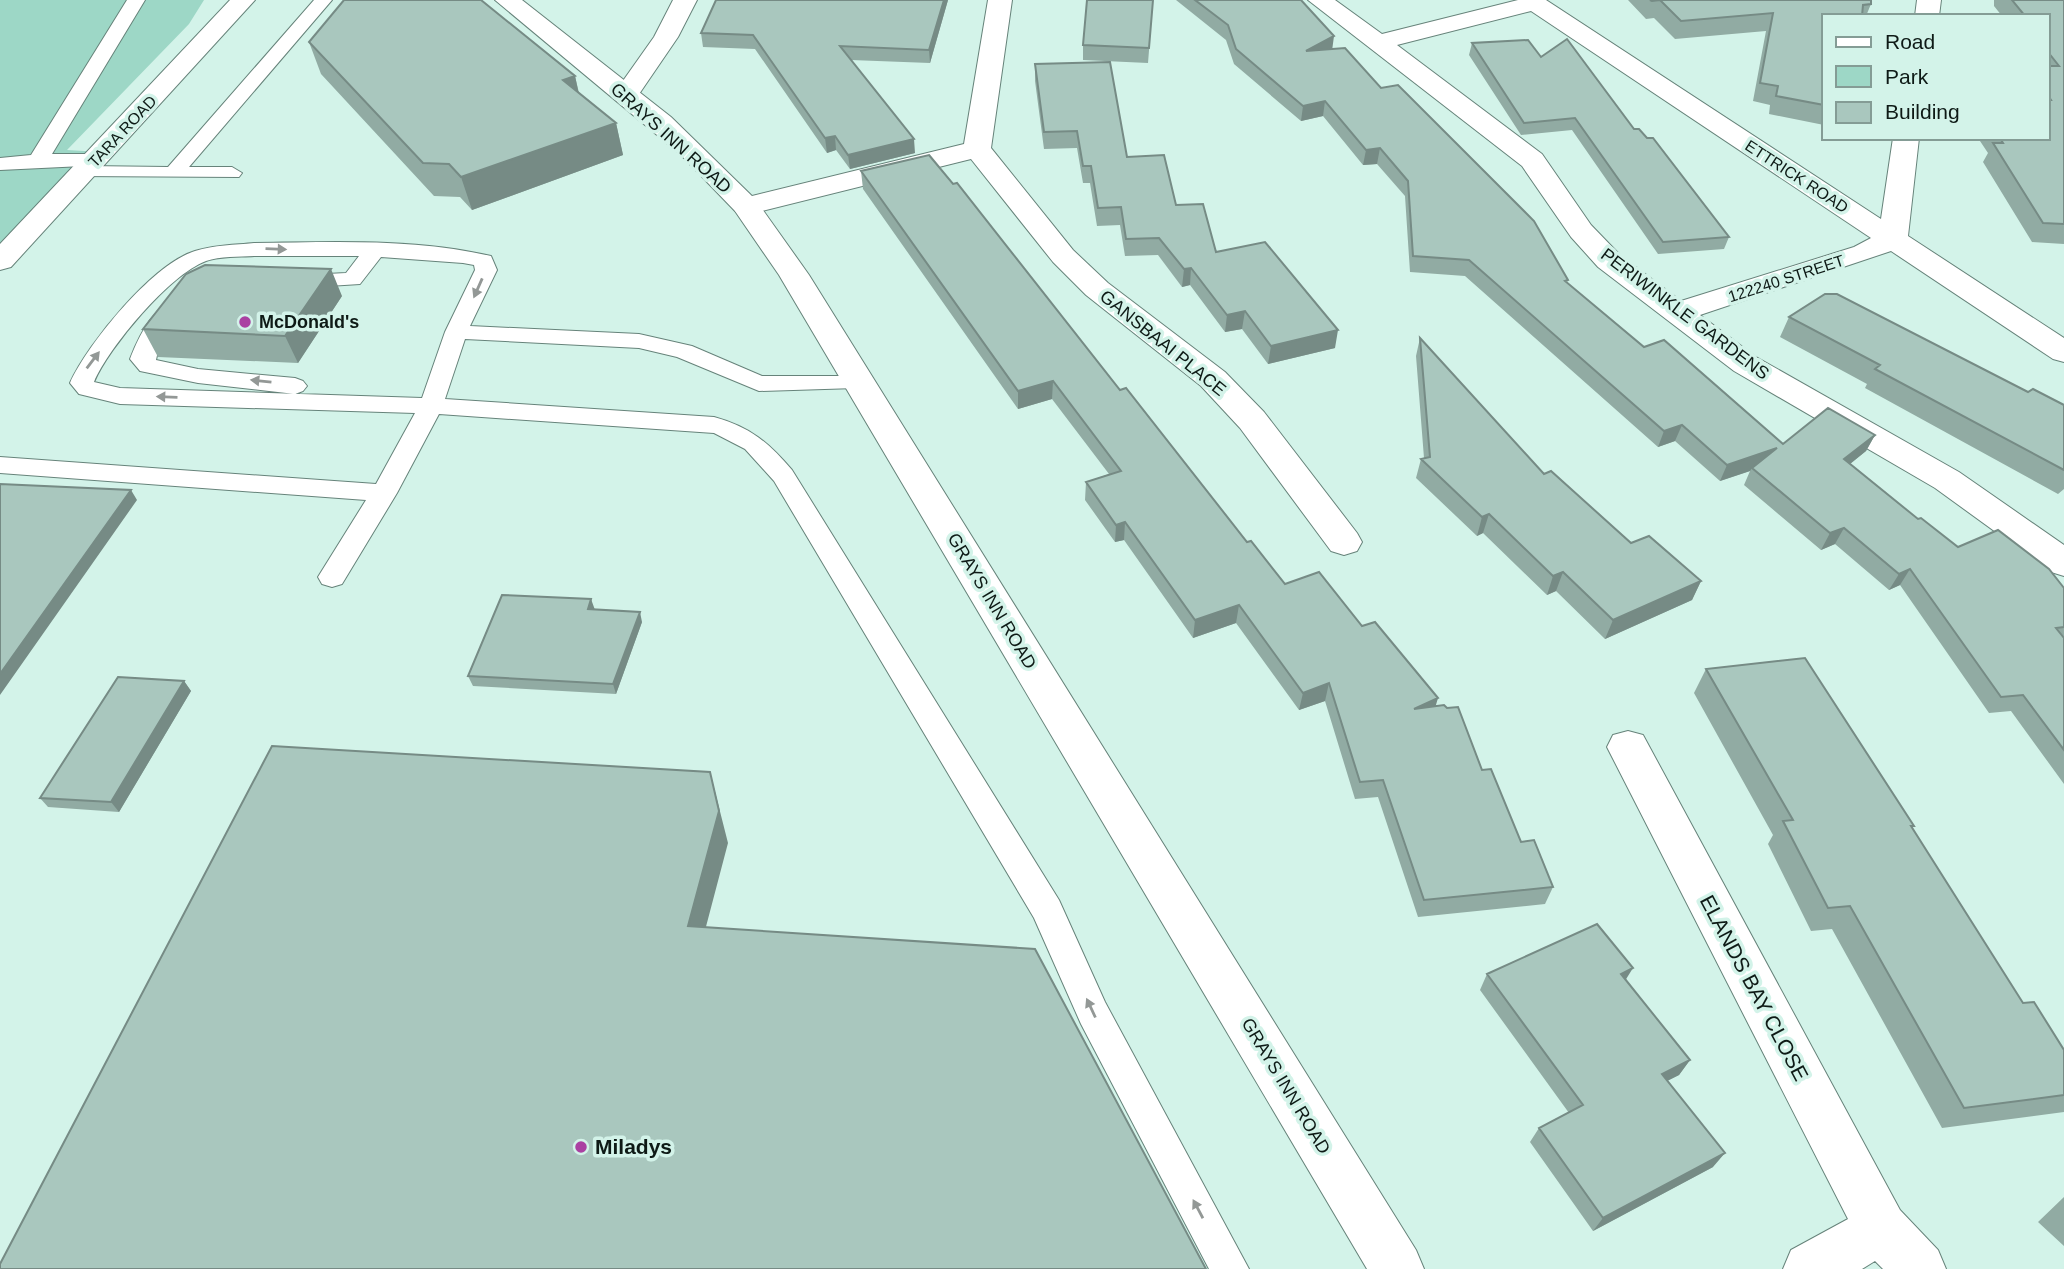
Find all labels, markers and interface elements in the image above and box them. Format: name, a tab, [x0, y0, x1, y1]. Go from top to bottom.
legend	[1822, 14, 2050, 140]
text: Road	[1885, 30, 1935, 53]
text: Park	[1885, 65, 1929, 88]
street label: GRAYS INN ROAD	[607, 79, 735, 197]
street label: TARA ROAD	[85, 92, 160, 171]
text: Building	[1885, 100, 1960, 123]
street label: ETTRICK ROAD	[1742, 137, 1851, 216]
one-way arrow	[265, 243, 287, 255]
street label: PERIWINKLE GARDENS	[1597, 244, 1773, 384]
street label: 122240 STREET	[1726, 252, 1847, 305]
one-way arrow	[472, 278, 484, 298]
street label: GANSBAAI PLACE	[1096, 286, 1230, 400]
place label: McDonald's	[259, 312, 359, 332]
marker: McDonald's	[237, 314, 253, 330]
one-way arrow	[85, 351, 99, 369]
one-way arrow	[250, 375, 272, 386]
one-way arrow	[156, 392, 178, 403]
street label: GRAYS INN ROAD	[944, 530, 1040, 672]
street label: ELANDS BAY CLOSE	[1696, 891, 1813, 1085]
one-way arrow	[1086, 998, 1097, 1018]
street label: GRAYS INN ROAD	[1238, 1015, 1334, 1157]
place label: Miladys	[595, 1135, 672, 1158]
marker: Miladys	[573, 1139, 589, 1155]
one-way arrow	[1192, 1199, 1204, 1219]

